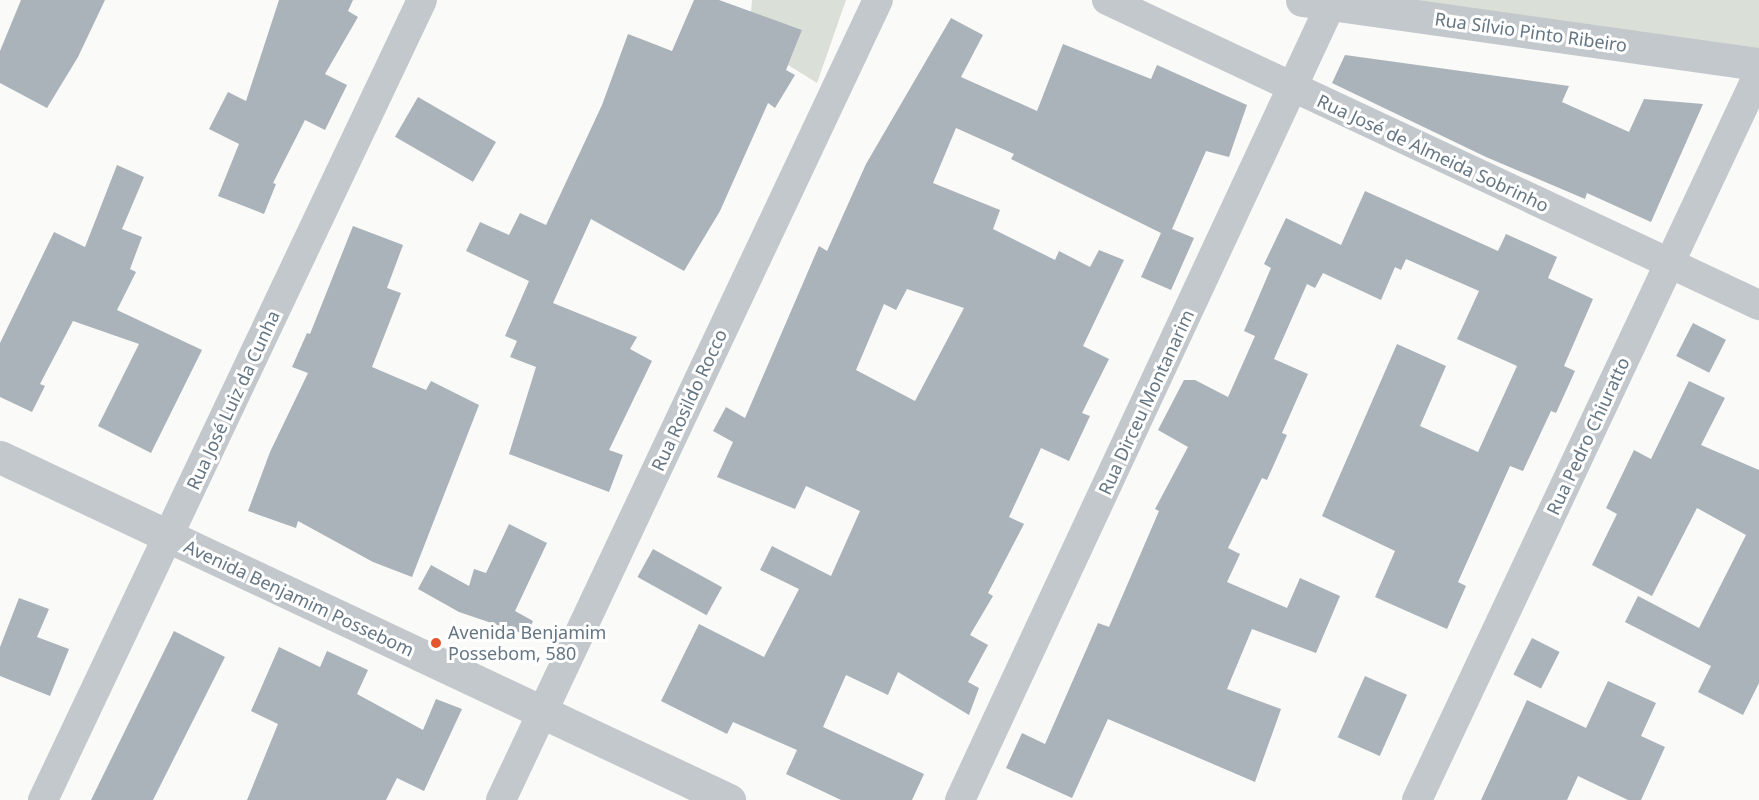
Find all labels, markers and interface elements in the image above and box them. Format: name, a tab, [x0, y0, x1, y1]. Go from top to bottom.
street label: Rua Sílvio Pinto Ribeiro	[1433, 8, 1629, 56]
street label: Rua José de Almeida Sobrinho	[1314, 90, 1552, 216]
street label: Rua Dirceu Montanarim	[1094, 306, 1198, 498]
street label: Rua José Luiz da Cunha	[182, 307, 284, 493]
street label: Rua Rosildo Rocco	[647, 326, 731, 474]
street label: Rua Pedro Chiuratto	[1542, 354, 1634, 518]
street label: Avenida Benjamim Possebom	[181, 535, 417, 661]
place label: Avenida Benjamim Possebom, 580	[448, 622, 606, 664]
marker: Avenida Benjamim Possebom, 580	[429, 636, 443, 650]

